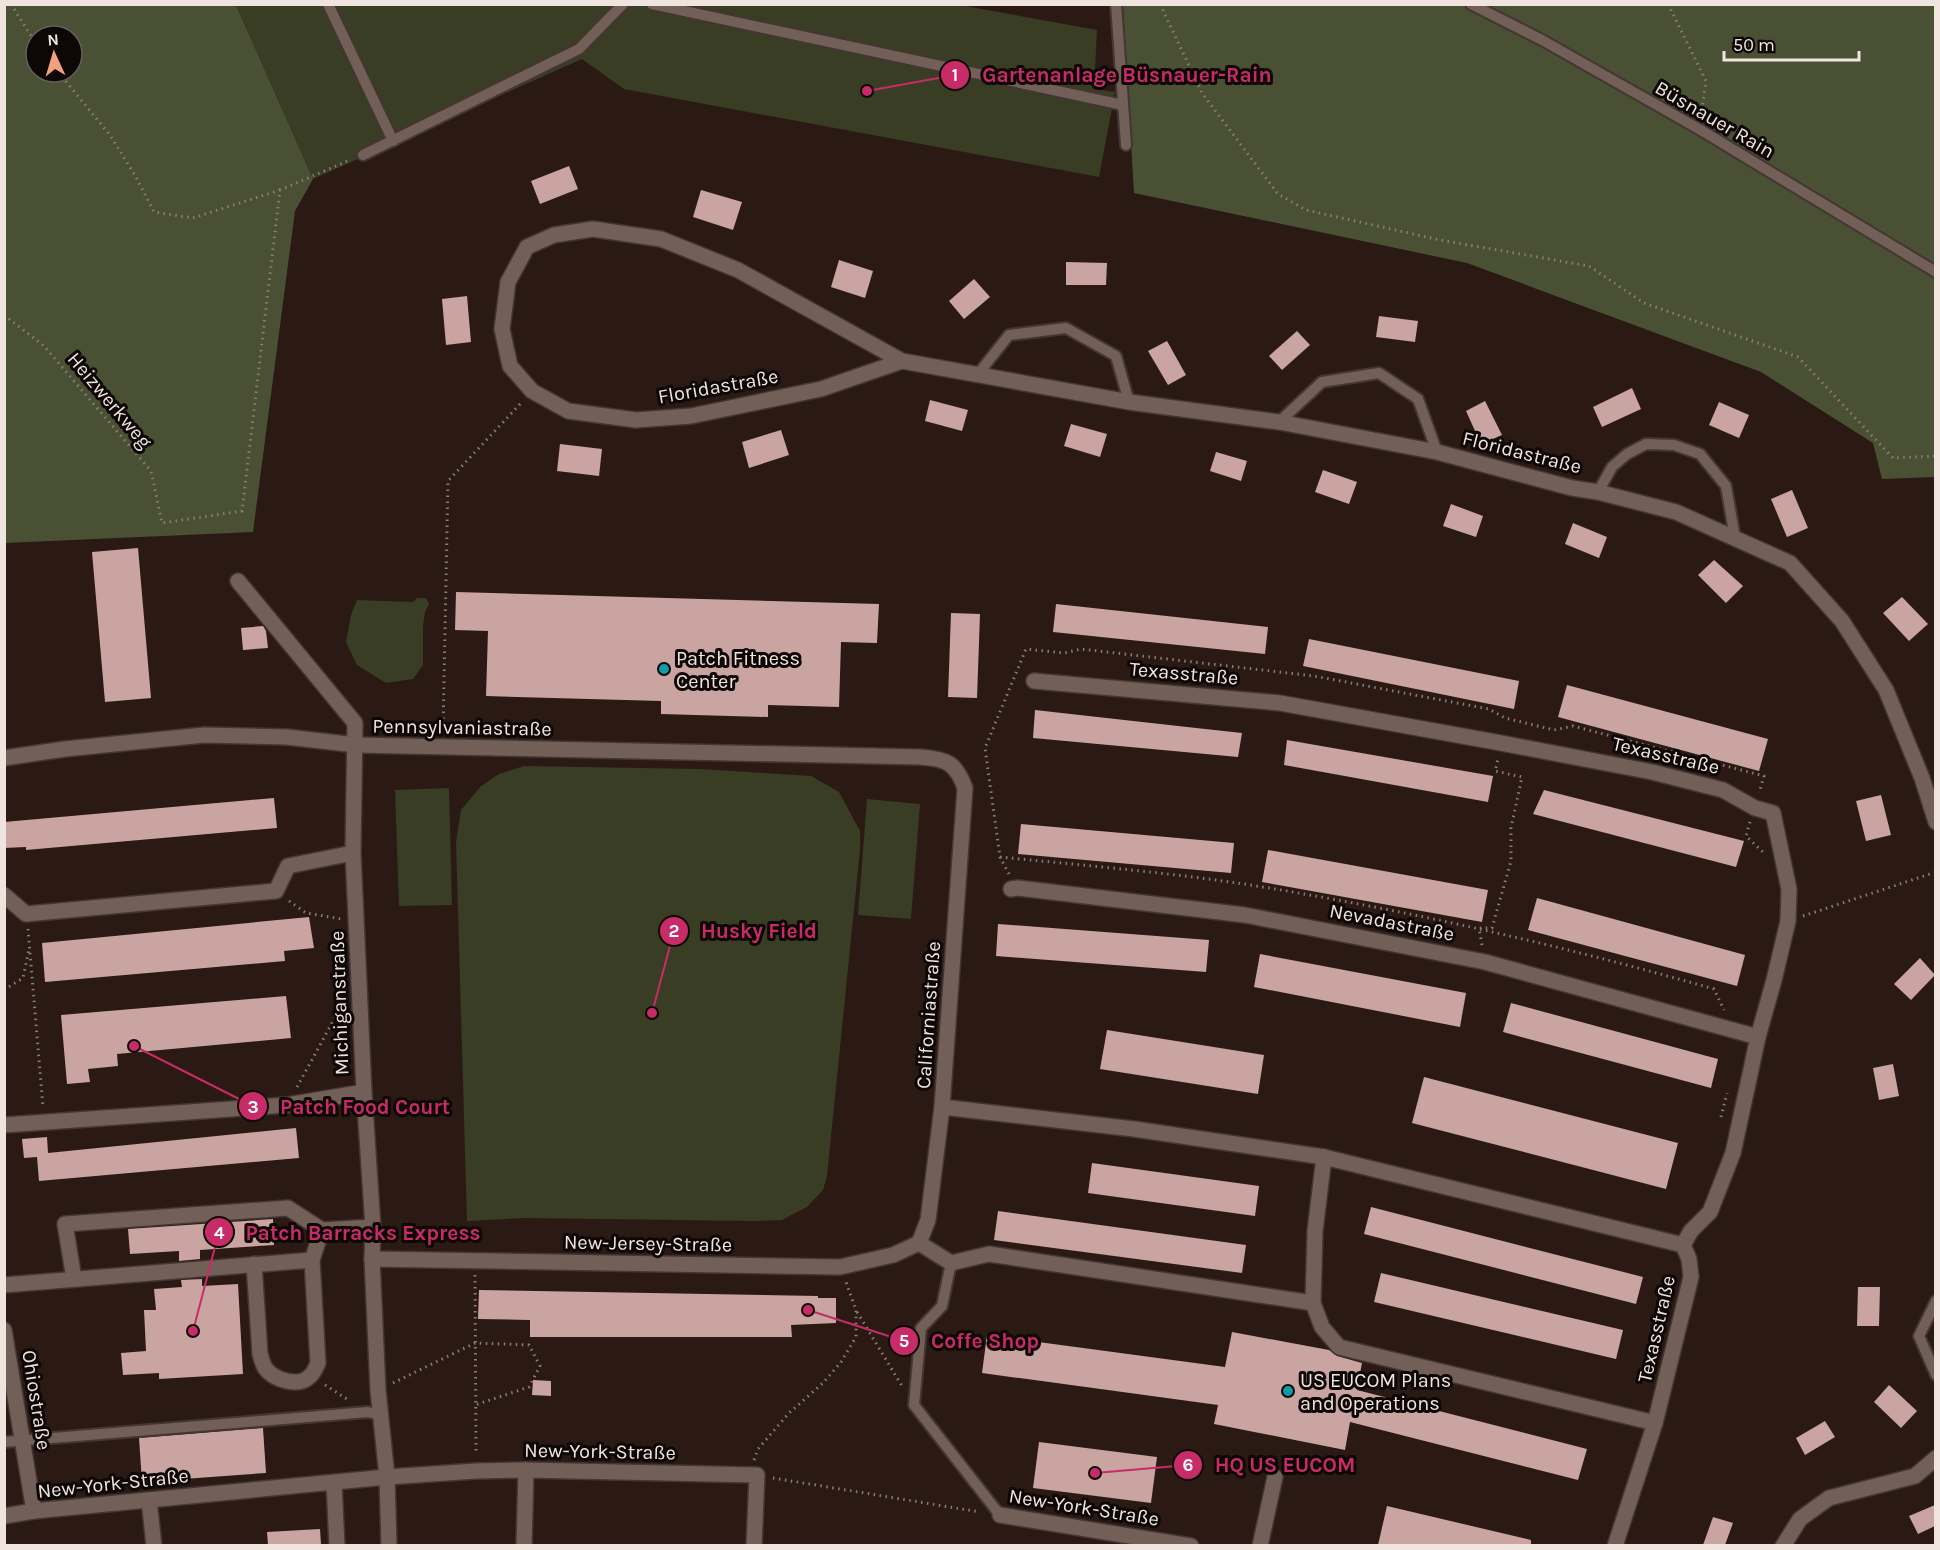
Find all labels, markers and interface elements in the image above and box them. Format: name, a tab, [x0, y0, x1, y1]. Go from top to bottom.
north arrow	[24, 24, 84, 84]
scale bar	[1724, 24, 1859, 62]
text: N	[47, 30, 59, 49]
text: 50 m	[1733, 34, 1775, 56]
callout: Gartenanlage Büsnauer-Rain	[940, 55, 1283, 94]
text: Gartenanlage Büsnauer-Rain	[982, 63, 1272, 87]
text: 1	[952, 64, 958, 86]
street label: Büsnauer Rain	[1651, 76, 1778, 163]
street label: Heizwerkweg	[63, 348, 156, 453]
street label: Floridastraße	[656, 365, 780, 408]
street label: Floridastraße	[1460, 427, 1584, 478]
place label: Patch Fitness Center	[676, 647, 800, 693]
street label: Texasstraße	[1128, 657, 1239, 690]
marker: Patch Fitness Center	[657, 662, 671, 676]
street label: Pennsylvaniastraße	[372, 714, 552, 741]
street label: Texasstraße	[1610, 732, 1722, 779]
street label: Nevadastraße	[1328, 899, 1456, 946]
callout: Husky Field	[659, 911, 829, 950]
text: Husky Field	[701, 919, 817, 943]
text: 2	[669, 920, 679, 942]
street label: Michiganstraße	[325, 930, 354, 1076]
street label: Californiastraße	[912, 941, 945, 1090]
callout: Patch Food Court	[238, 1087, 462, 1126]
text: Patch Food Court	[280, 1095, 450, 1119]
text: 3	[247, 1096, 259, 1118]
callout: Patch Barracks Express	[204, 1213, 493, 1252]
text: Patch Barracks Express	[245, 1221, 481, 1245]
text: 4	[214, 1222, 225, 1244]
street label: New-Jersey-Straße	[564, 1231, 732, 1256]
street label: Texasstraße	[1633, 1273, 1680, 1385]
callout: Coffe Shop	[889, 1322, 1051, 1361]
text: Coffe Shop	[931, 1329, 1039, 1353]
text: 5	[899, 1330, 909, 1352]
street label: Ohiostraße	[17, 1349, 56, 1452]
place label: US EUCOM Plans and Operations	[1300, 1369, 1451, 1415]
marker: US EUCOM Plans and Operations	[1281, 1384, 1295, 1398]
street label: New-York-Straße	[524, 1439, 676, 1464]
callout: HQ US EUCOM	[1173, 1445, 1368, 1484]
text: HQ US EUCOM	[1215, 1453, 1355, 1477]
text: 6	[1183, 1454, 1194, 1476]
street label: New-York-Straße	[36, 1464, 190, 1503]
street label: New-York-Straße	[1007, 1484, 1161, 1531]

